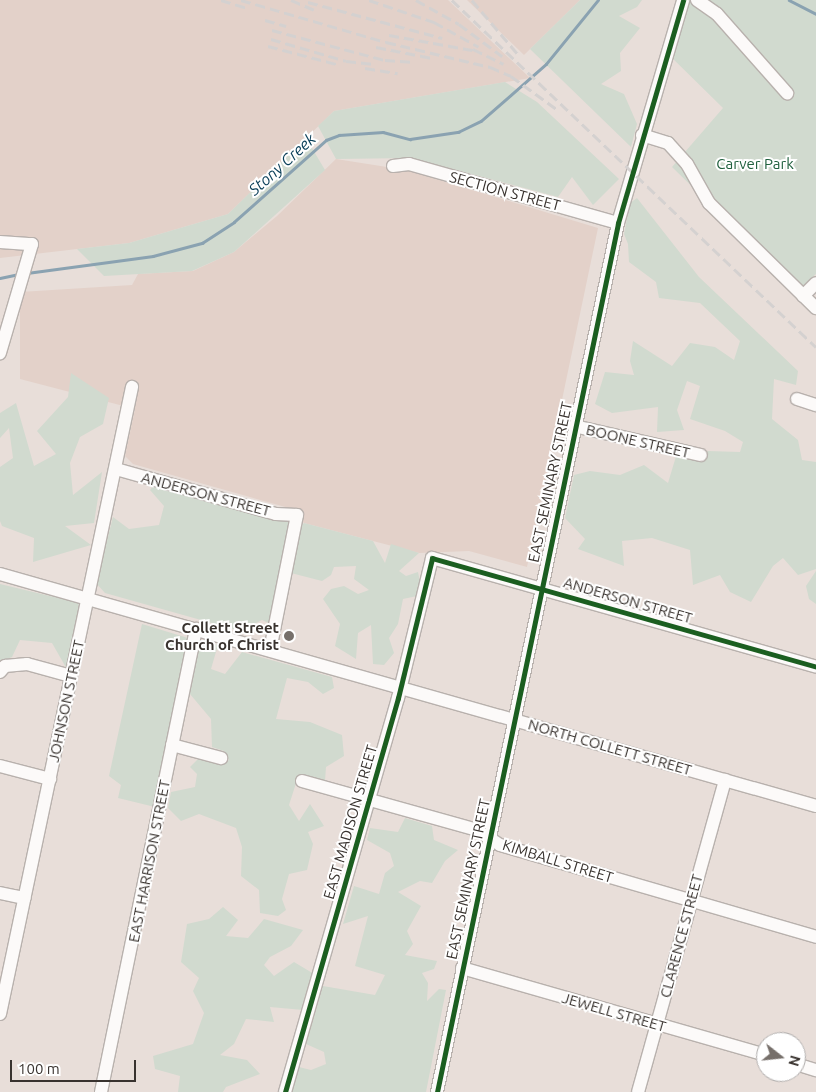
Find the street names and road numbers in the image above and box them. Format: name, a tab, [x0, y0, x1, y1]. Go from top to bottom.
street label: SECTION STREET	[448, 168, 562, 214]
street label: EAST SEMINARY STREET	[524, 400, 576, 564]
street label: BOONE STREET	[584, 420, 692, 462]
street label: ANDERSON STREET	[139, 468, 273, 520]
street label: ANDERSON STREET	[562, 573, 694, 627]
street label: JOHNSON STREET	[44, 638, 88, 764]
street label: NORTH COLLETT STREET	[526, 715, 694, 779]
street label: EAST MADISON STREET	[319, 743, 381, 901]
street label: EAST HARRISON STREET	[124, 778, 174, 944]
street label: EAST SEMINARY STREET	[442, 797, 494, 961]
street label: KIMBALL STREET	[501, 836, 615, 886]
street label: CLARENCE STREET	[656, 872, 706, 1000]
street label: JEWELL STREET	[560, 989, 668, 1035]

